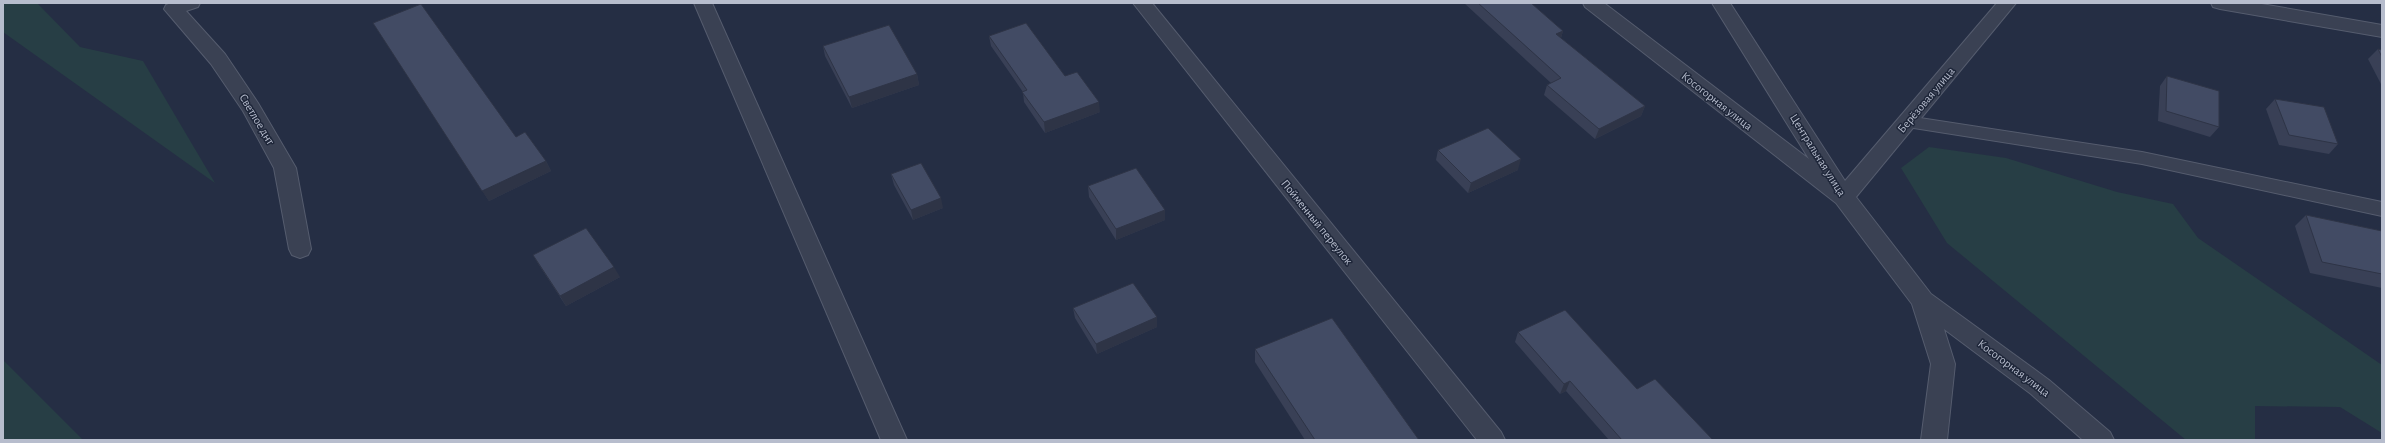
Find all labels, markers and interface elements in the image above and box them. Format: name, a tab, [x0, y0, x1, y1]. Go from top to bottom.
street label: Берёзовая улица	[1895, 65, 1958, 136]
street label: Косогорная улица	[1679, 70, 1755, 134]
street label: Светлое днт	[237, 91, 277, 147]
street label: Центральная улица	[1787, 112, 1848, 199]
street label: Пойменный переулок	[1278, 177, 1355, 268]
street label: Косогорная улица	[1975, 337, 2053, 400]

